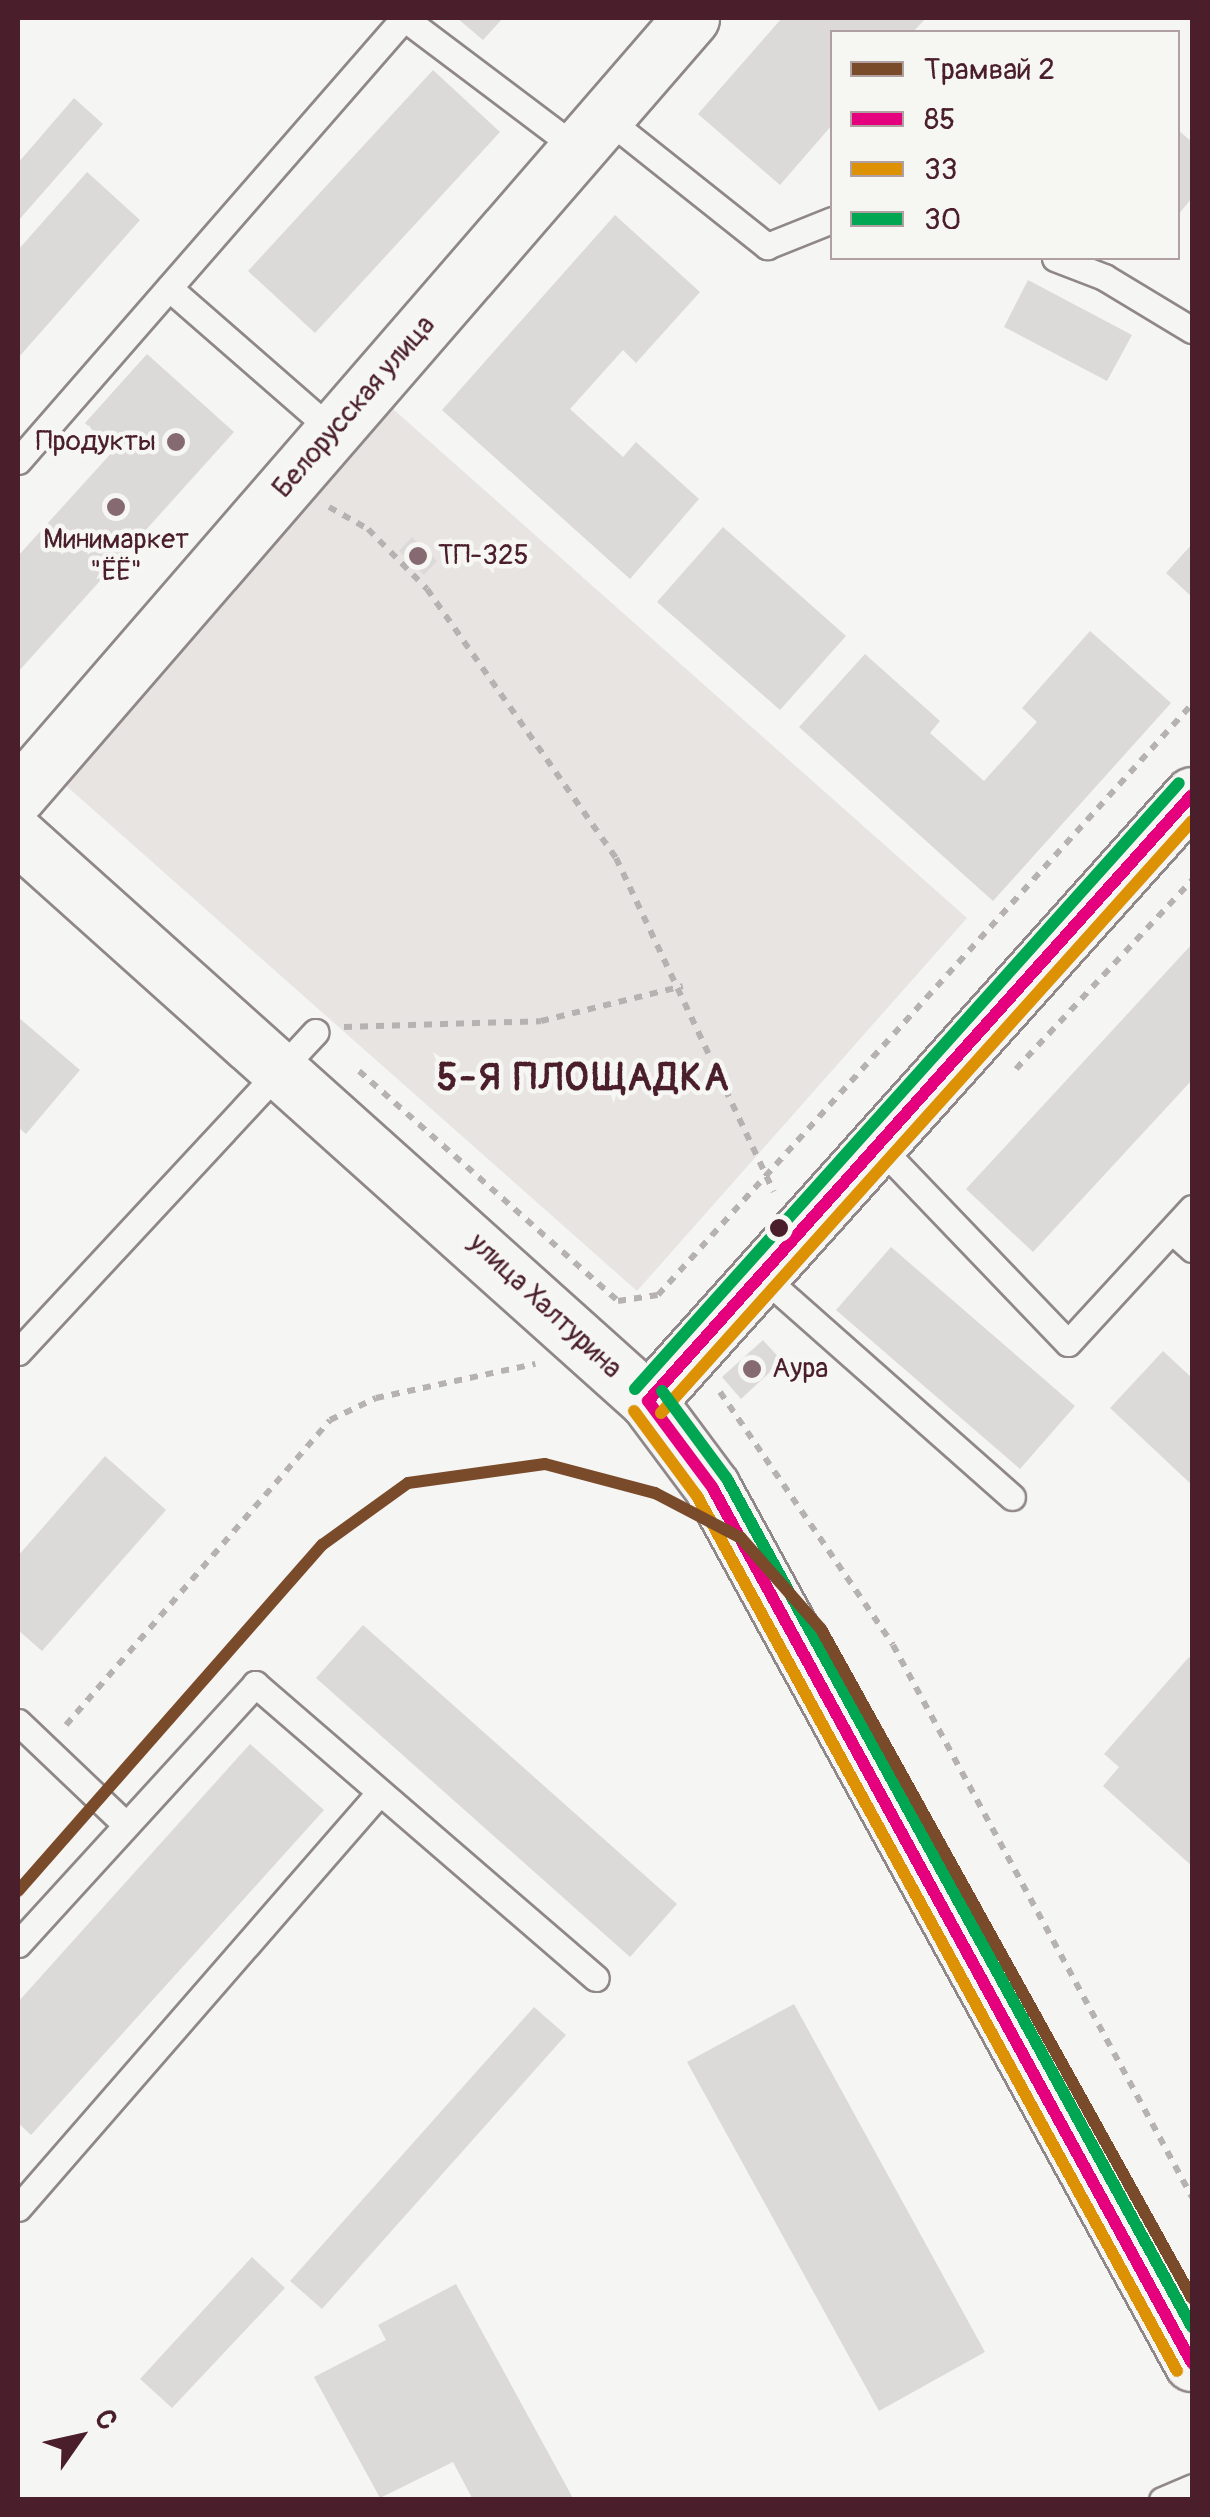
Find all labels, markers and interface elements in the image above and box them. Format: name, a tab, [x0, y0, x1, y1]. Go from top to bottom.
legend	[830, 30, 1180, 260]
text: Трамвай 2	[924, 51, 1055, 88]
text: 85	[924, 101, 955, 138]
text: 33	[924, 151, 957, 188]
text: 30	[924, 201, 961, 238]
street label: Белорусская улица	[266, 309, 442, 505]
place label: Продукты	[36, 425, 156, 459]
marker: Продукты	[165, 431, 187, 453]
marker: Минимаркет "ЁЁ"	[105, 496, 127, 518]
place label: Минимаркет "ЁЁ"	[43, 523, 189, 589]
place label: ТП-325	[438, 539, 529, 573]
marker: ТП-325	[407, 545, 429, 567]
district label: 5-Я ПЛОЩАДКА	[437, 1056, 731, 1102]
unlabelled marker	[769, 1218, 789, 1238]
street label: улица Халтурина	[461, 1226, 629, 1386]
place label: Аура	[772, 1352, 828, 1386]
marker: Аура	[741, 1358, 763, 1380]
north arrow	[30, 2387, 130, 2487]
text: С	[86, 2403, 125, 2437]

